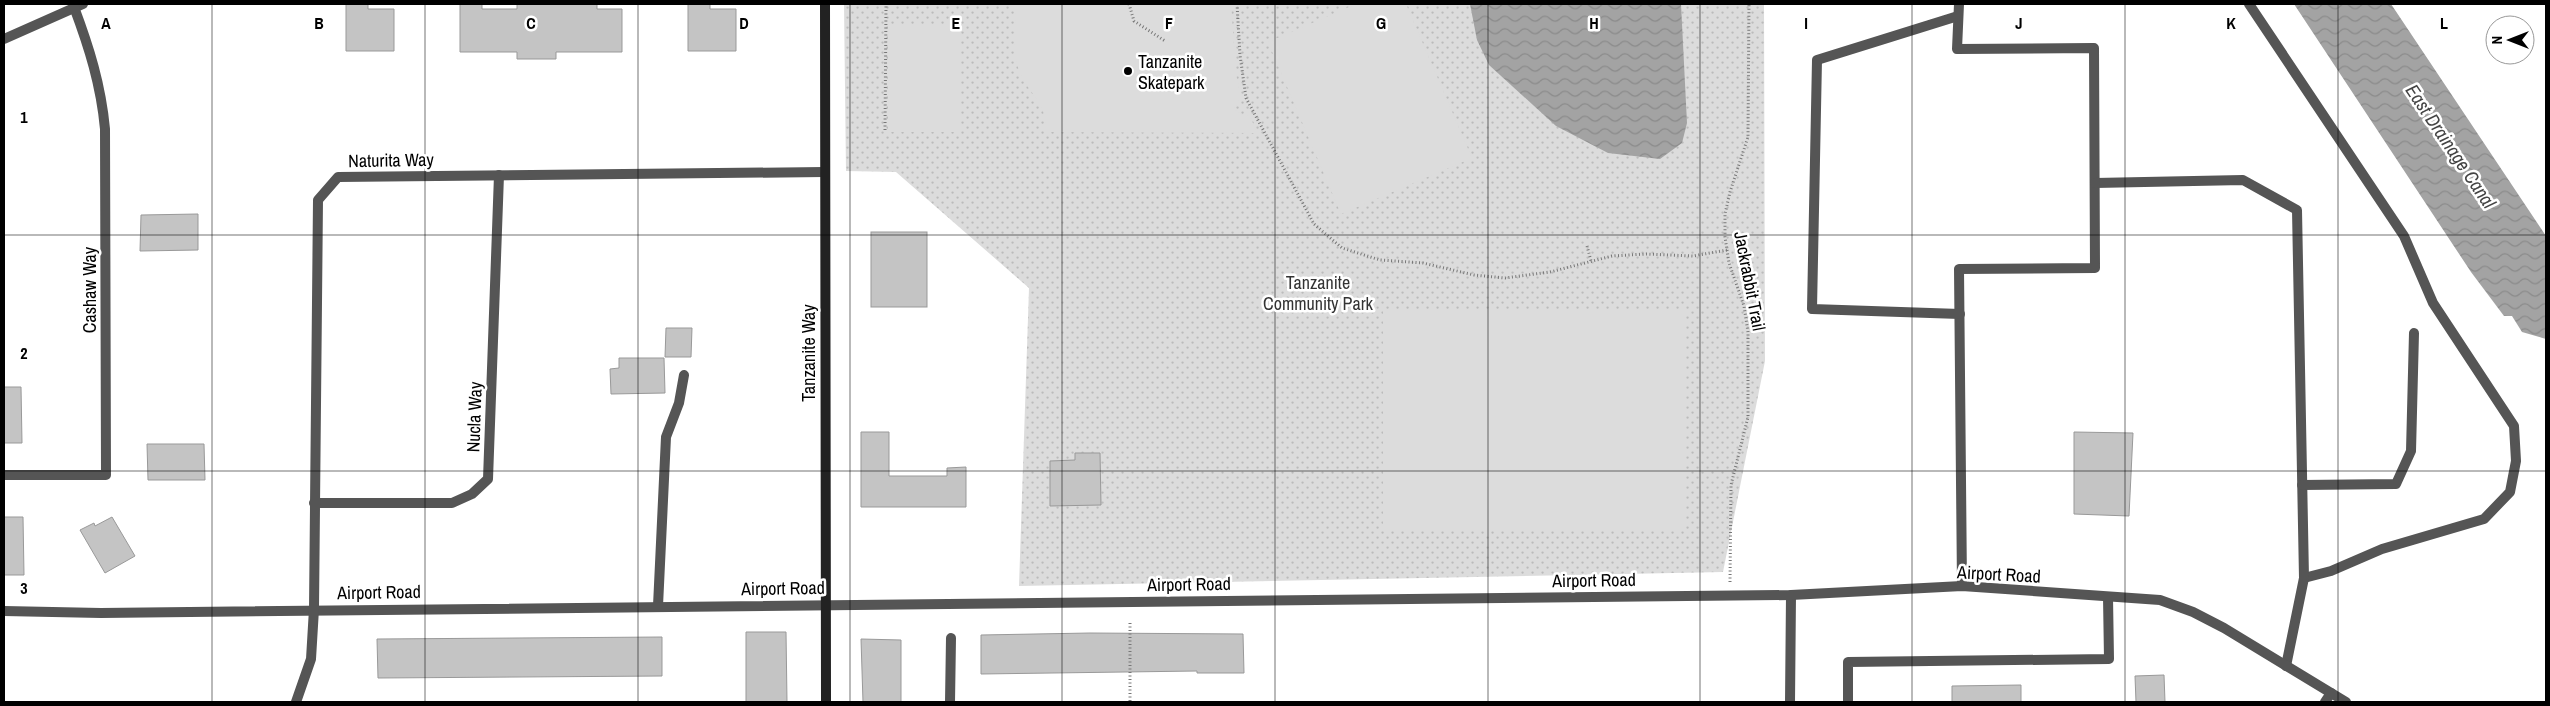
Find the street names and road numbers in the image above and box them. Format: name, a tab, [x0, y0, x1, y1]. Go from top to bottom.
street label: Naturita Way	[348, 147, 435, 173]
street label: Jackrabbit Trail	[1728, 229, 1772, 333]
street label: Cashaw Way	[77, 246, 102, 333]
street label: Tanzanite Way	[796, 304, 821, 402]
street label: Nucla Way	[460, 381, 488, 453]
street label: Airport Road	[1956, 559, 2041, 589]
street label: Airport Road	[1551, 567, 1636, 593]
street label: Airport Road	[1146, 571, 1231, 597]
street label: Airport Road	[740, 575, 825, 601]
street label: Airport Road	[336, 579, 421, 605]

